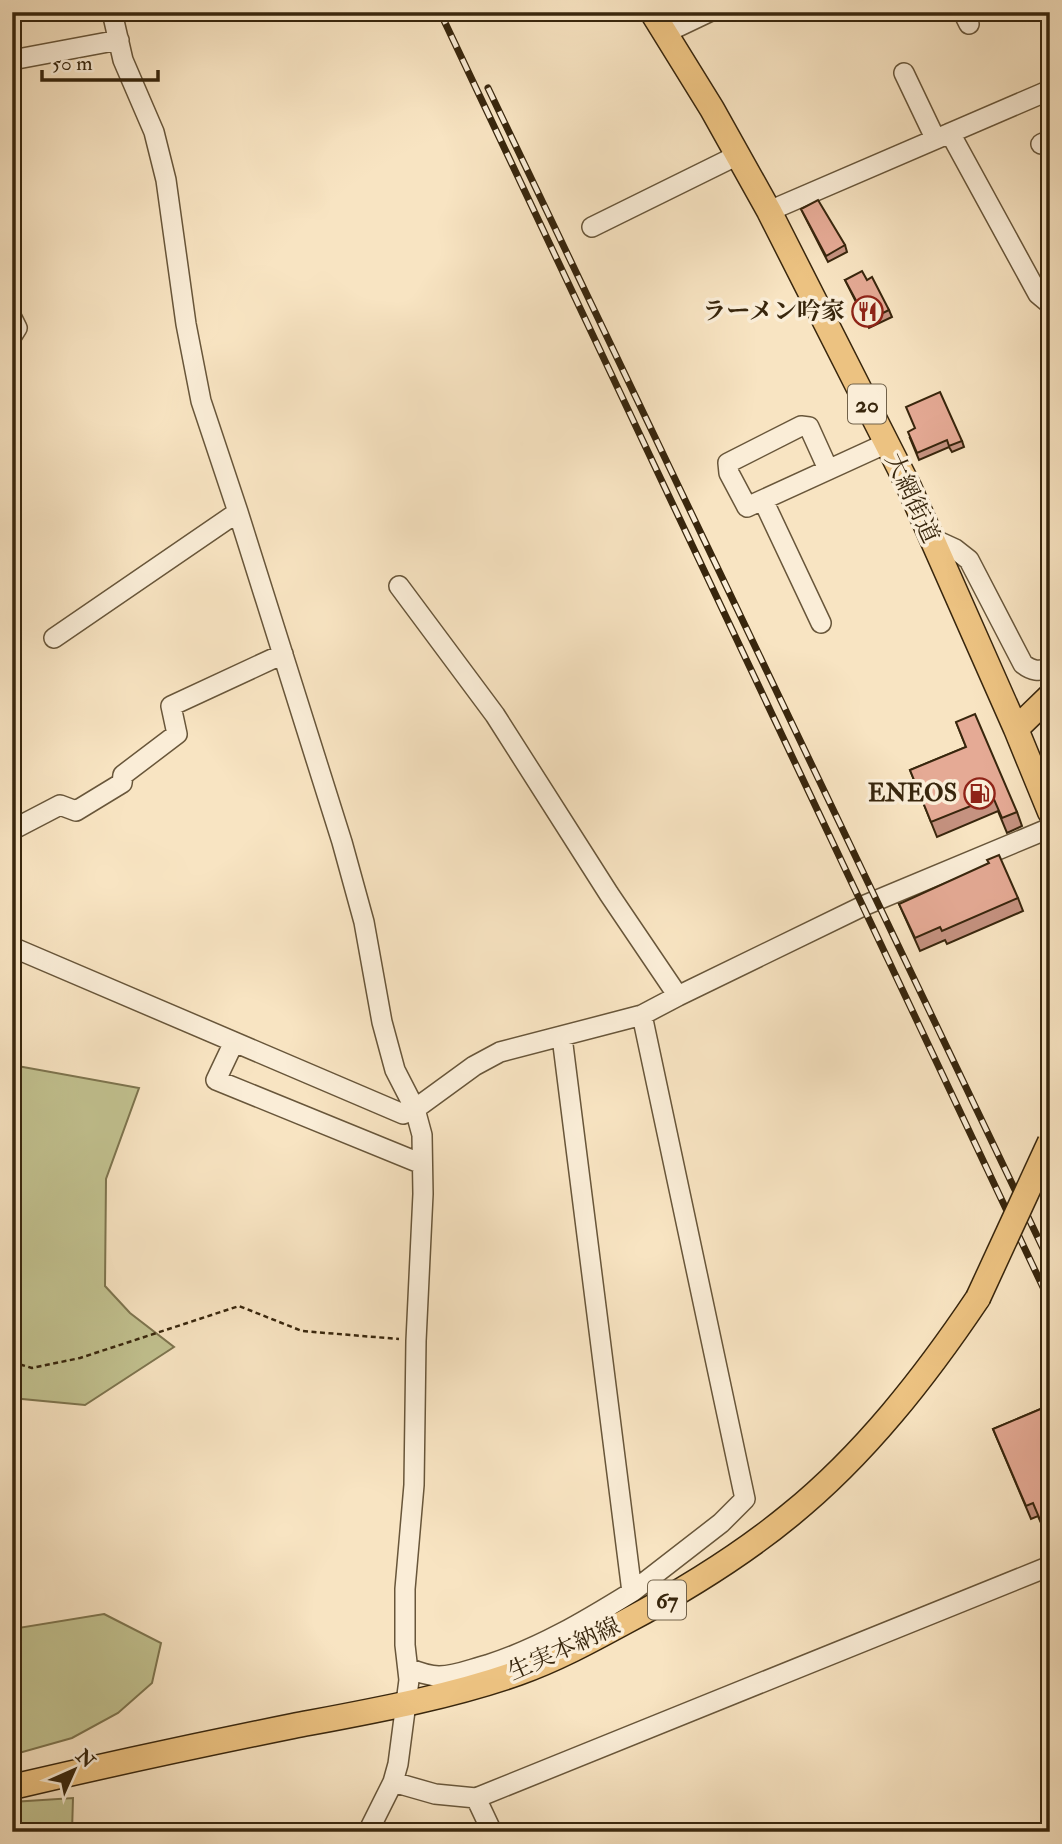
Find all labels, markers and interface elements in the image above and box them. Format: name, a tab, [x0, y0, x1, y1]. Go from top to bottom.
scale bar	[42, 38, 158, 82]
text: 50 m	[52, 50, 93, 77]
restaurant icon: ラーメン吟家	[851, 294, 885, 328]
place label: ラーメン吟家	[702, 296, 845, 327]
road number: 20	[848, 384, 886, 424]
street label: 大網街道	[878, 448, 946, 548]
fuel station icon: ENEOS	[963, 776, 997, 810]
place label: ENEOS	[868, 778, 957, 809]
road number: 67	[648, 1581, 686, 1620]
street label: 生実本納線	[503, 1610, 625, 1688]
north arrow	[38, 1736, 108, 1806]
text: N	[70, 1743, 101, 1774]

